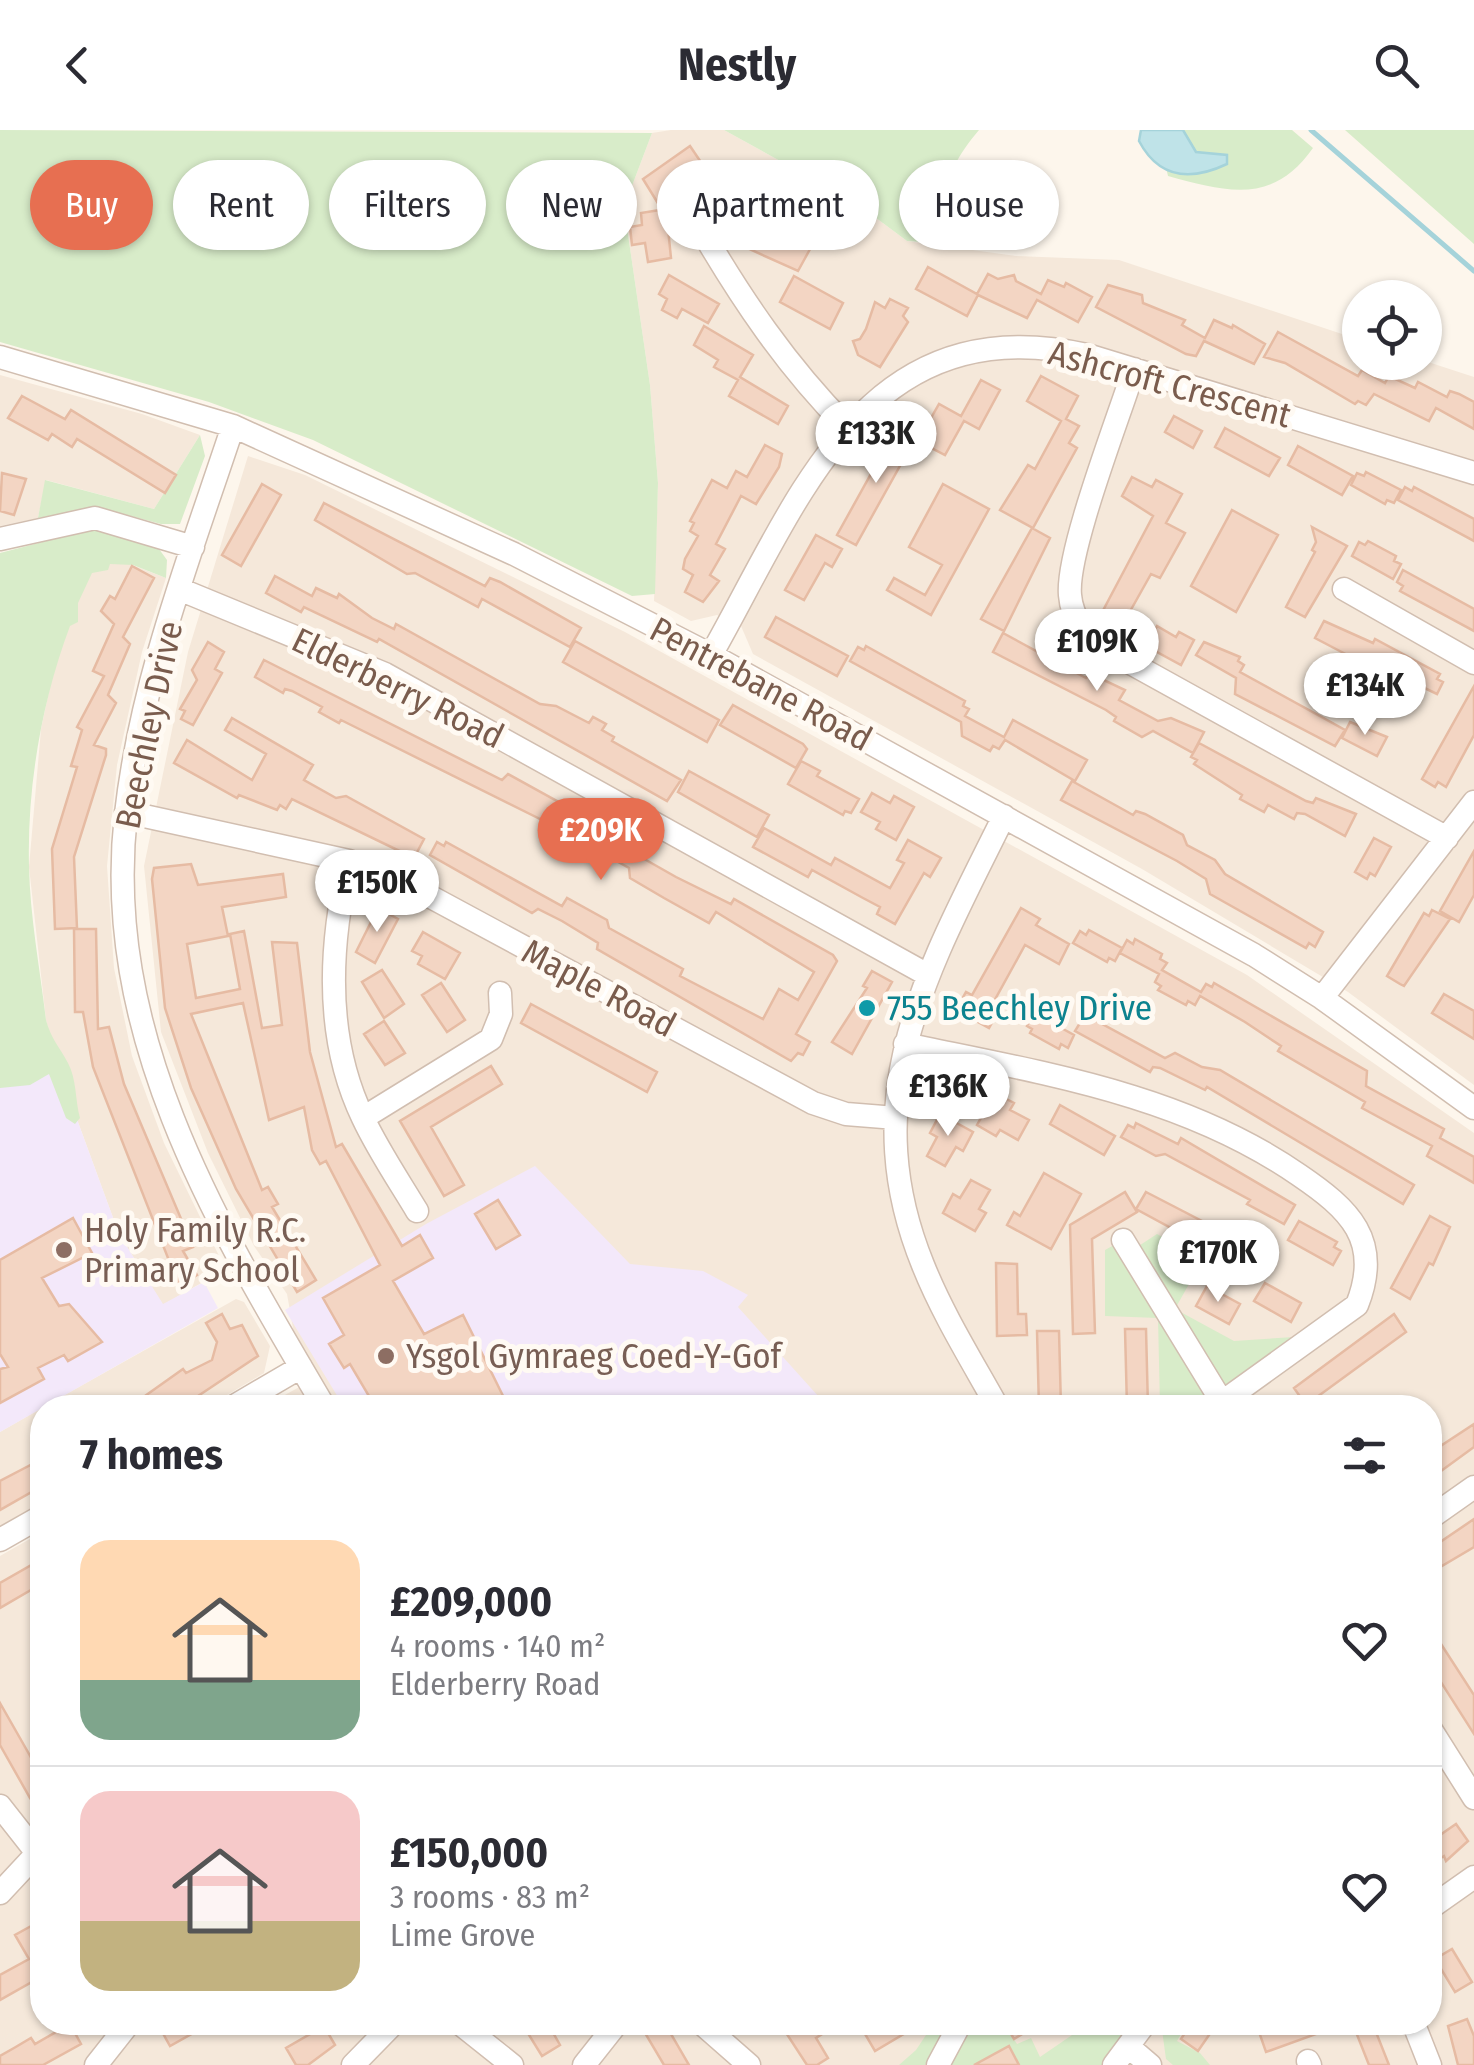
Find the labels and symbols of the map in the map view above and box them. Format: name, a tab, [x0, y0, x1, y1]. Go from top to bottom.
street label: Ashcroft Crescent	[1044, 331, 1296, 437]
pin: £133K	[806, 401, 946, 486]
street label: Pentrebane Road	[643, 608, 879, 760]
pin: £109K	[1027, 609, 1167, 694]
street label: Beechley Drive	[106, 617, 192, 833]
street label: Elderberry Road	[285, 619, 511, 757]
pin: £134K	[1295, 653, 1435, 738]
pin: £209K	[531, 798, 671, 883]
pin: £150K	[307, 850, 447, 935]
street label: Maple Road	[515, 930, 683, 1046]
place label: 755 Beechley Drive	[887, 987, 1152, 1029]
marker: 755 Beechley Drive	[856, 997, 878, 1019]
pin: £136K	[878, 1054, 1018, 1139]
place label: Holy Family R.C. Primary School	[84, 1209, 306, 1291]
pin: £170K	[1148, 1220, 1288, 1305]
marker: Holy Family R.C. Primary School	[53, 1239, 75, 1261]
place label: Ysgol Gymraeg Coed-Y-Gof	[406, 1335, 784, 1377]
marker: Ysgol Gymraeg Coed-Y-Gof	[375, 1345, 397, 1367]

